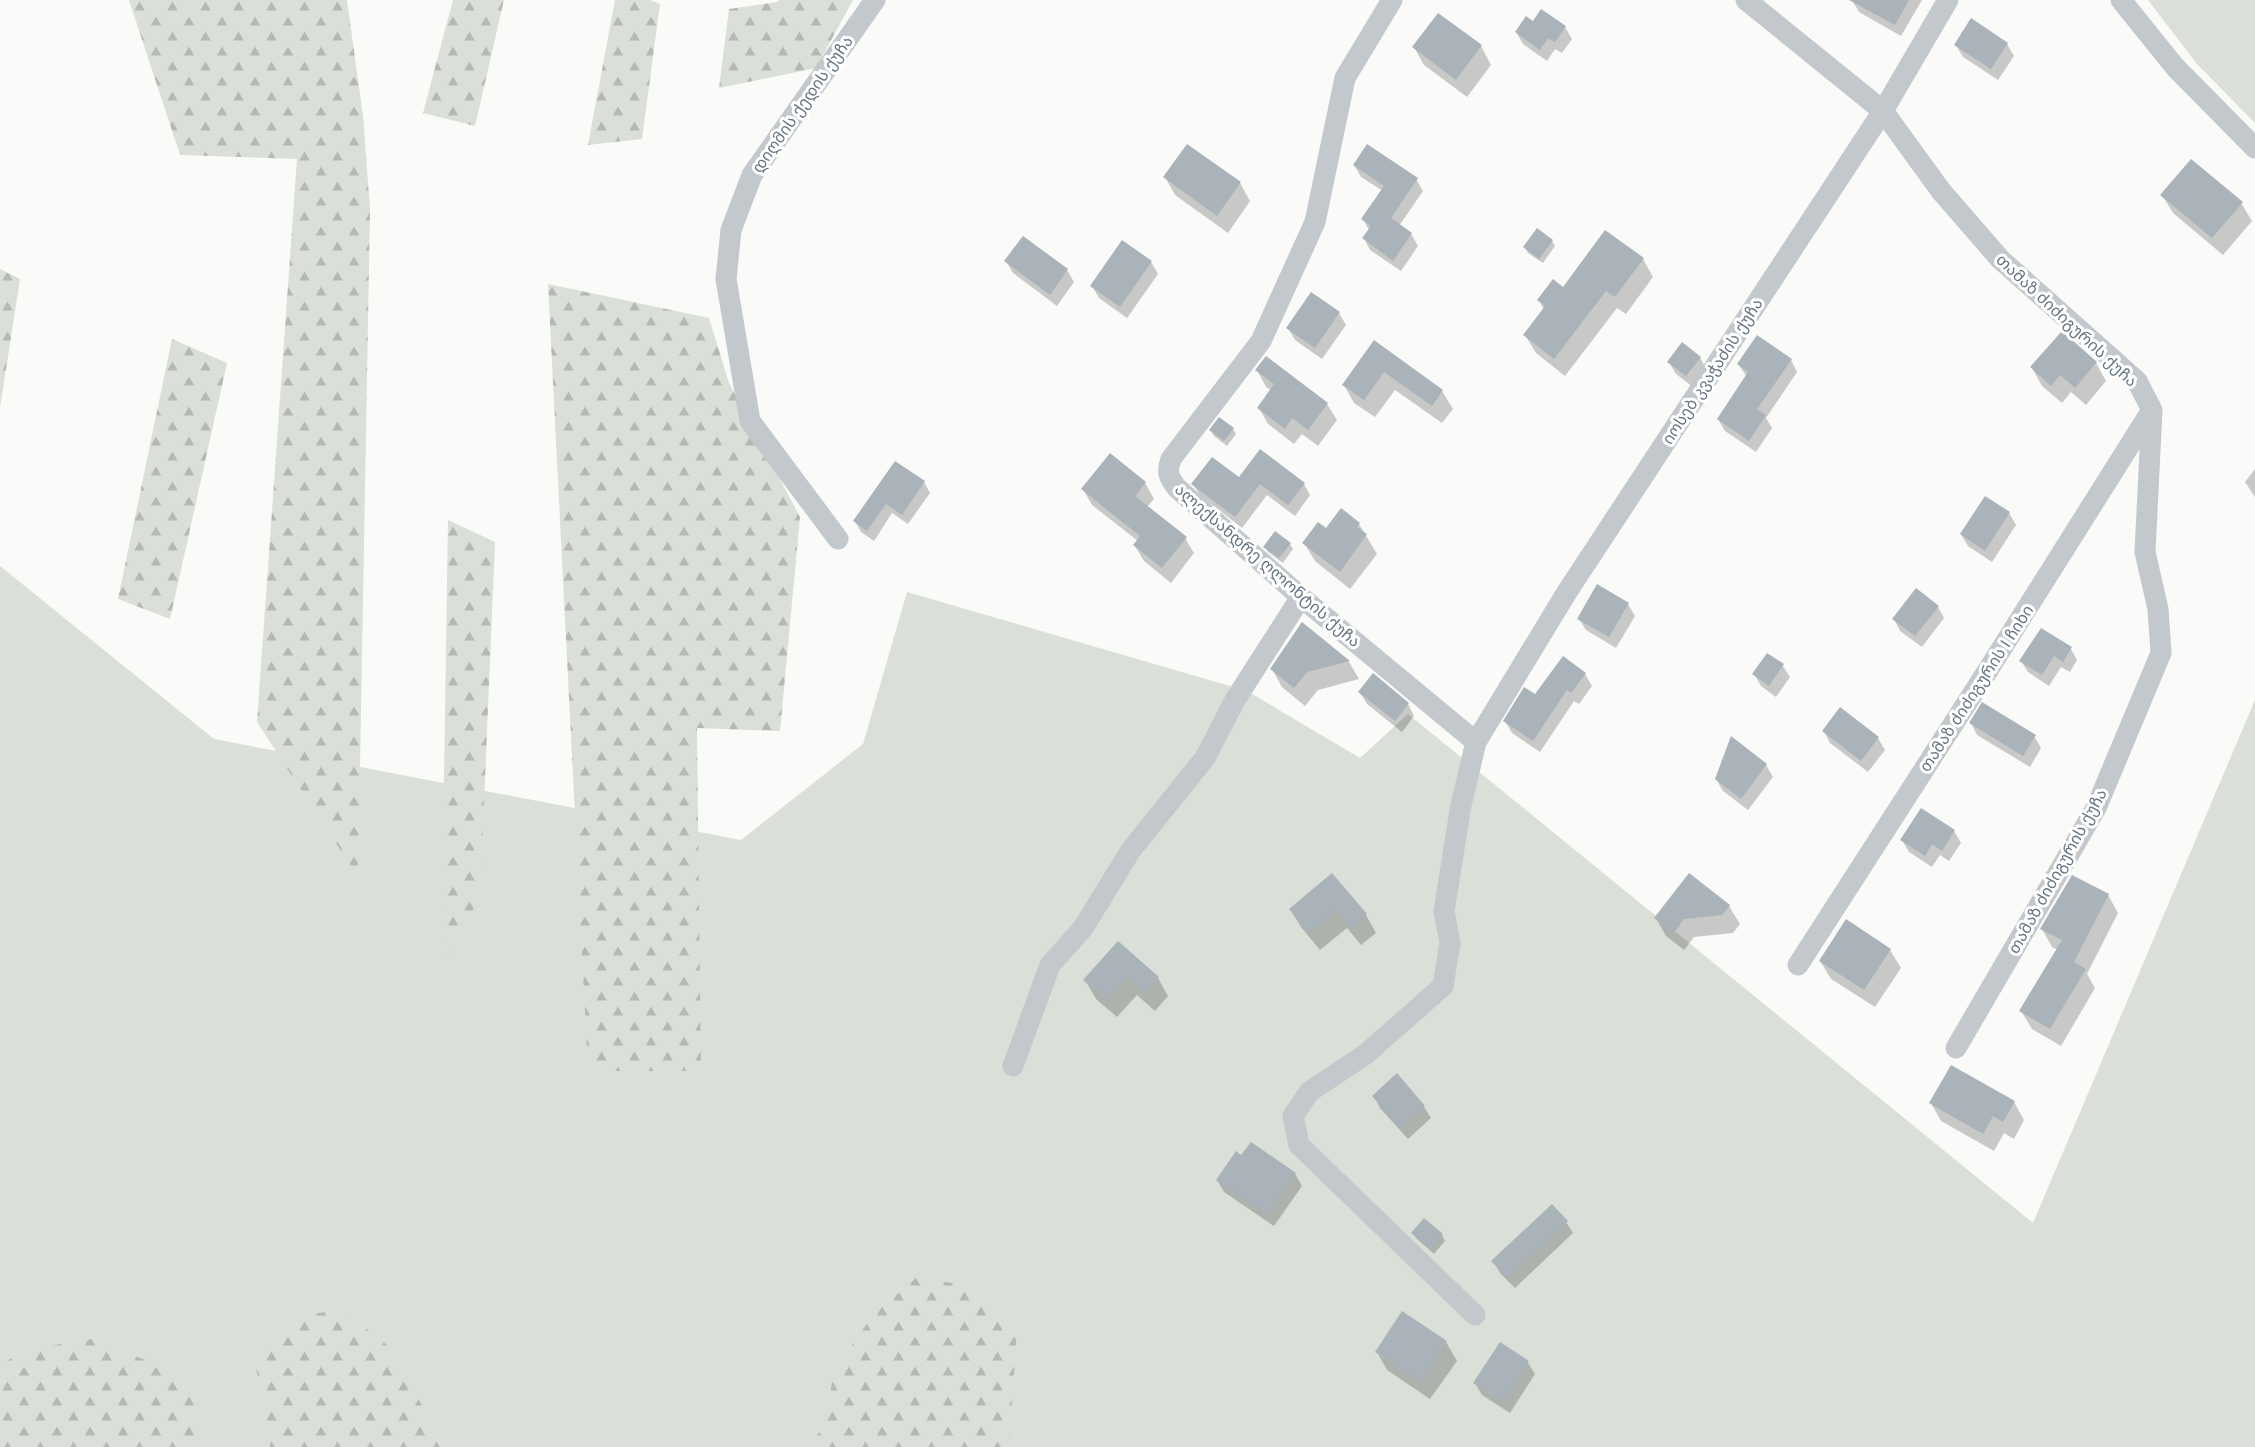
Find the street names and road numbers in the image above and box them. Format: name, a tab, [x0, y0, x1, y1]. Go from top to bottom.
street label: დიღმის ქედის ქუჩა	[749, 33, 858, 177]
street label: თამაზ ძიძიგურის ქუჩა	[1992, 251, 2140, 391]
street label: იოსებ კვაჭაძის ქუჩა	[1659, 295, 1767, 448]
street label: ალექსანდრე ღლონტის ქუჩა	[1170, 480, 1364, 652]
street label: თამაზ ძიძიგურის I ჩიხი	[1916, 602, 2037, 775]
street label: თამაზ ძიძიგურის ქუჩა	[2005, 786, 2111, 957]

